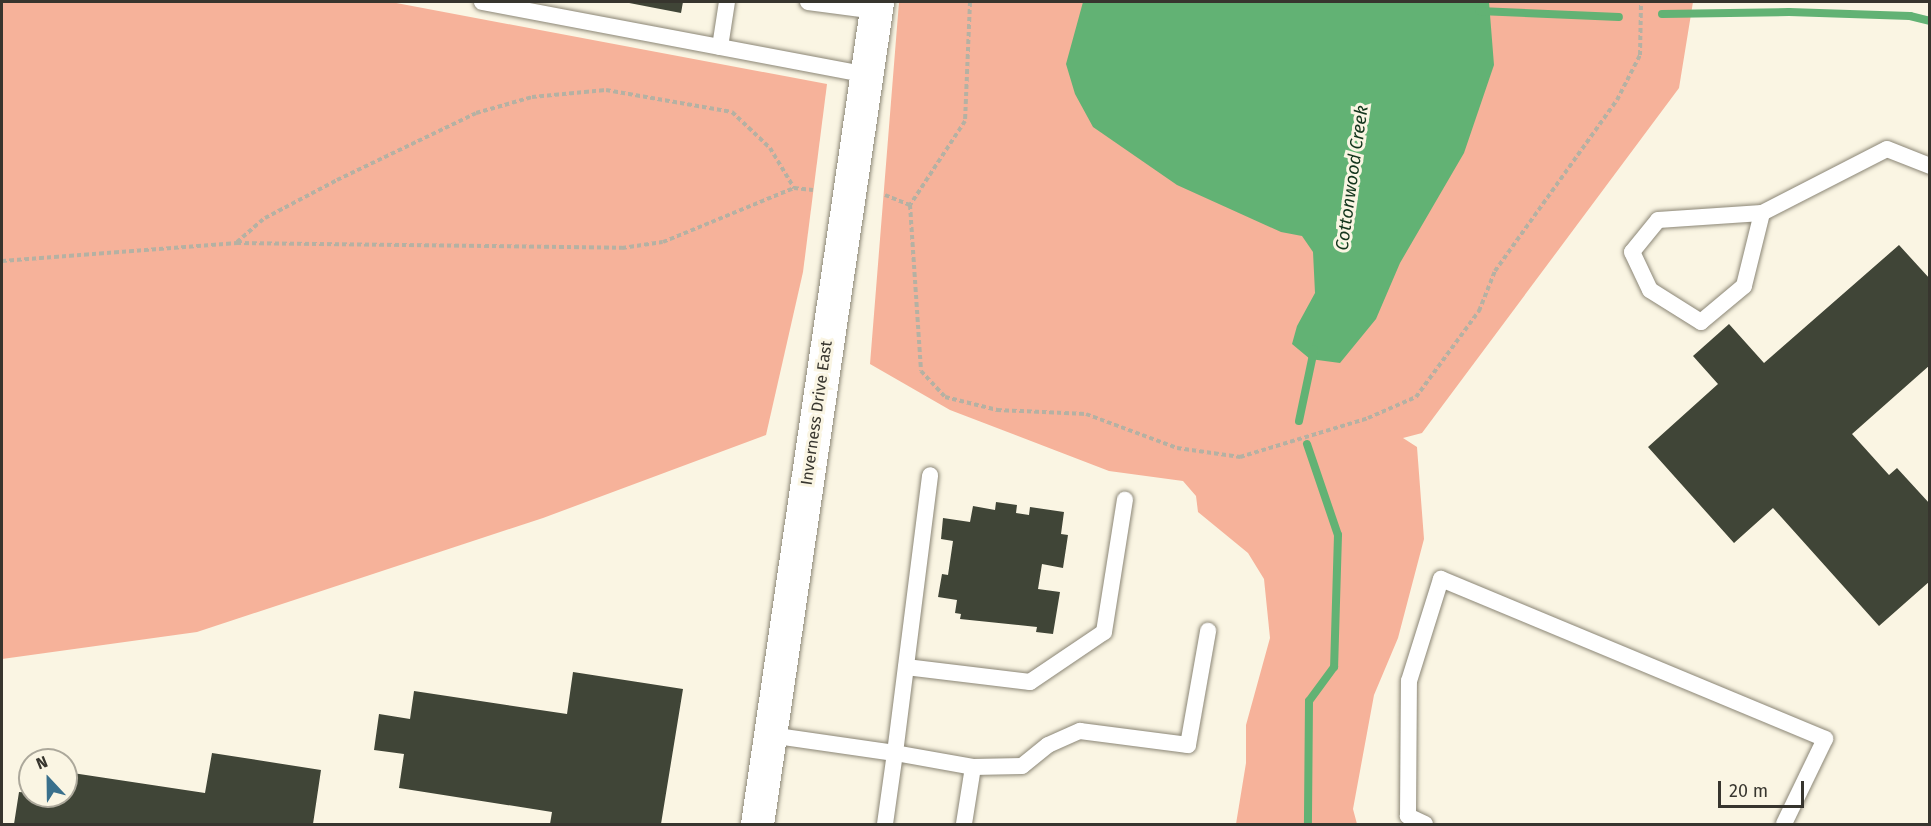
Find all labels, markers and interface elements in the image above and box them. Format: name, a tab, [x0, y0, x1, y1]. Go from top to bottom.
water label: Cottonwood Creek	[1331, 104, 1373, 252]
street label: Inverness Drive East	[797, 340, 837, 486]
north arrow	[18, 748, 78, 808]
text: N	[33, 752, 50, 773]
scale bar	[1721, 769, 1806, 807]
text: 20 m	[1729, 780, 1768, 802]

